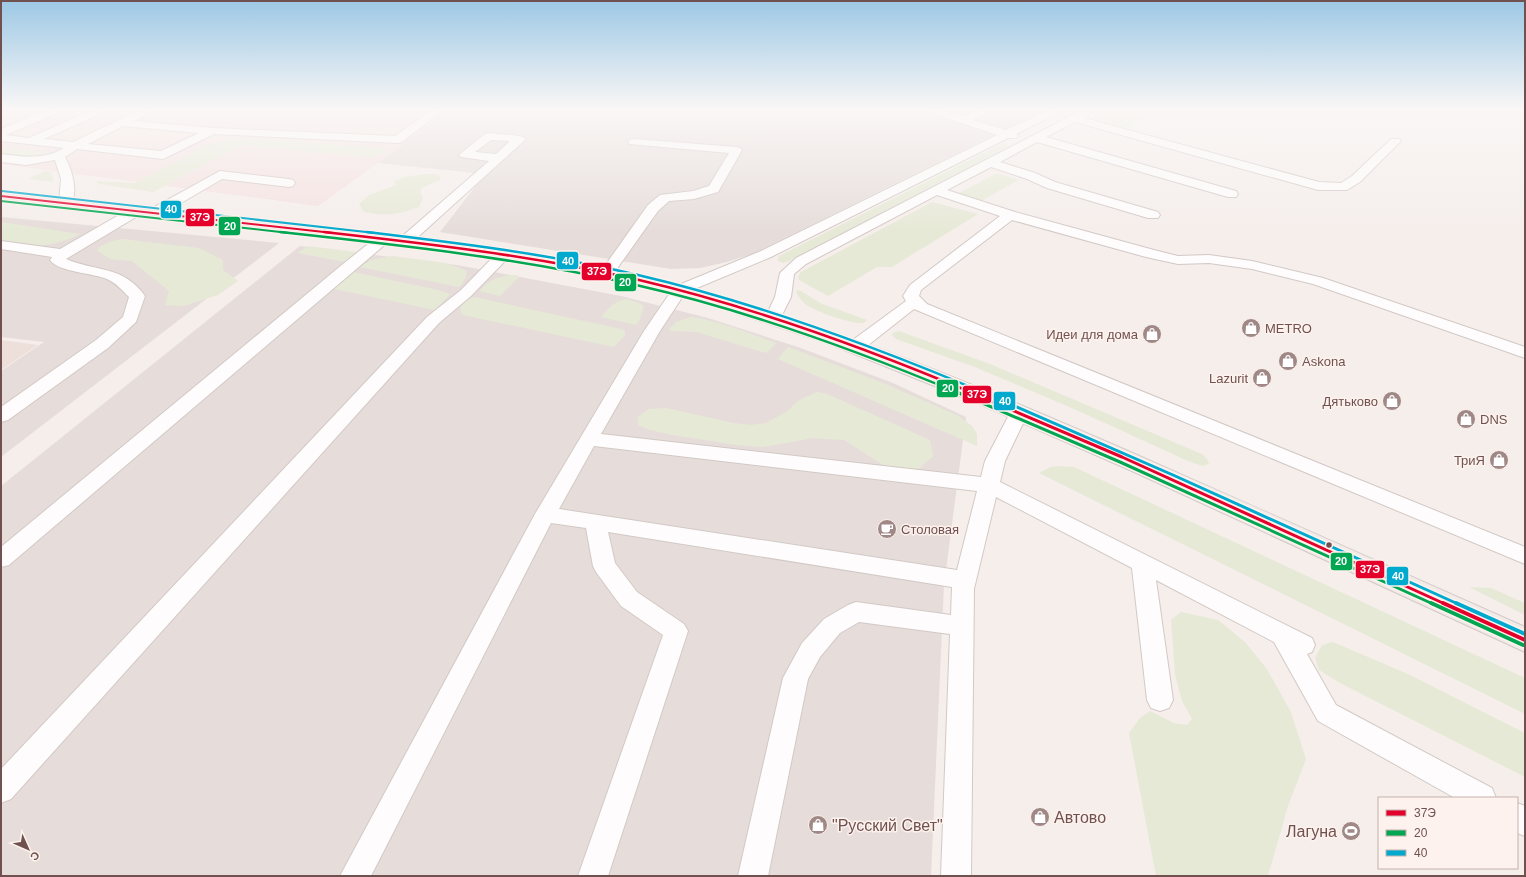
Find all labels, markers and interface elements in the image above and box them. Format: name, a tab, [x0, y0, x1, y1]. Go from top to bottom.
line badge: 40	[160, 200, 182, 219]
text: 40	[165, 203, 177, 215]
line badge: 37Э	[185, 208, 215, 227]
text: 37Э	[190, 211, 210, 223]
line badge: 20	[218, 216, 241, 236]
text: 20	[224, 220, 236, 232]
line badge: 40	[556, 251, 579, 270]
text: 40	[562, 255, 574, 267]
line badge: 37Э	[581, 262, 612, 281]
text: 37Э	[587, 265, 607, 277]
line badge: 20	[614, 273, 637, 292]
text: 20	[619, 276, 631, 288]
shop icon: METRO	[1240, 317, 1262, 339]
place label: METRO	[1265, 321, 1312, 336]
shop icon: Идеи для дома	[1141, 323, 1163, 345]
place label: Идеи для дома	[1046, 327, 1139, 342]
shop icon: Askona	[1277, 350, 1299, 372]
place label: Askona	[1302, 354, 1346, 369]
shop icon: Lazurit	[1251, 367, 1273, 389]
place label: Lazurit	[1209, 371, 1248, 386]
line badge: 20	[936, 379, 959, 398]
text: 20	[942, 382, 954, 394]
line badge: 37Э	[962, 385, 992, 404]
text: 37Э	[967, 388, 987, 400]
shop icon: Дятьково	[1381, 390, 1403, 412]
line badge: 40	[993, 391, 1016, 411]
place label: Дятьково	[1322, 394, 1378, 409]
text: 40	[999, 395, 1011, 407]
shop icon: DNS	[1455, 408, 1477, 430]
place label: DNS	[1480, 412, 1508, 427]
shop icon: ТриЯ	[1488, 449, 1510, 471]
place label: ТриЯ	[1454, 453, 1485, 468]
cafe icon: Столовая	[876, 518, 898, 540]
place label: Столовая	[901, 522, 959, 537]
unlabelled marker	[1324, 540, 1334, 550]
line badge: 20	[1330, 552, 1353, 571]
text: 20	[1335, 555, 1347, 567]
line badge: 37Э	[1355, 560, 1385, 579]
text: 37Э	[1360, 563, 1380, 575]
line badge: 40	[1386, 566, 1409, 586]
text: 40	[1392, 570, 1404, 582]
legend	[1378, 797, 1518, 869]
shop icon: Автово	[1029, 806, 1051, 828]
text: 37Э	[1414, 806, 1436, 820]
place label: Автово	[1054, 809, 1106, 826]
shop icon: "Русский Свет"	[807, 814, 829, 836]
place label: "Русский Свет"	[832, 817, 943, 834]
sports icon: Лагуна	[1340, 820, 1362, 842]
place label: Лагуна	[1286, 823, 1337, 840]
text: 20	[1414, 826, 1428, 840]
north arrow	[8, 829, 48, 869]
text: 40	[1414, 846, 1428, 860]
text: С	[28, 849, 42, 863]

